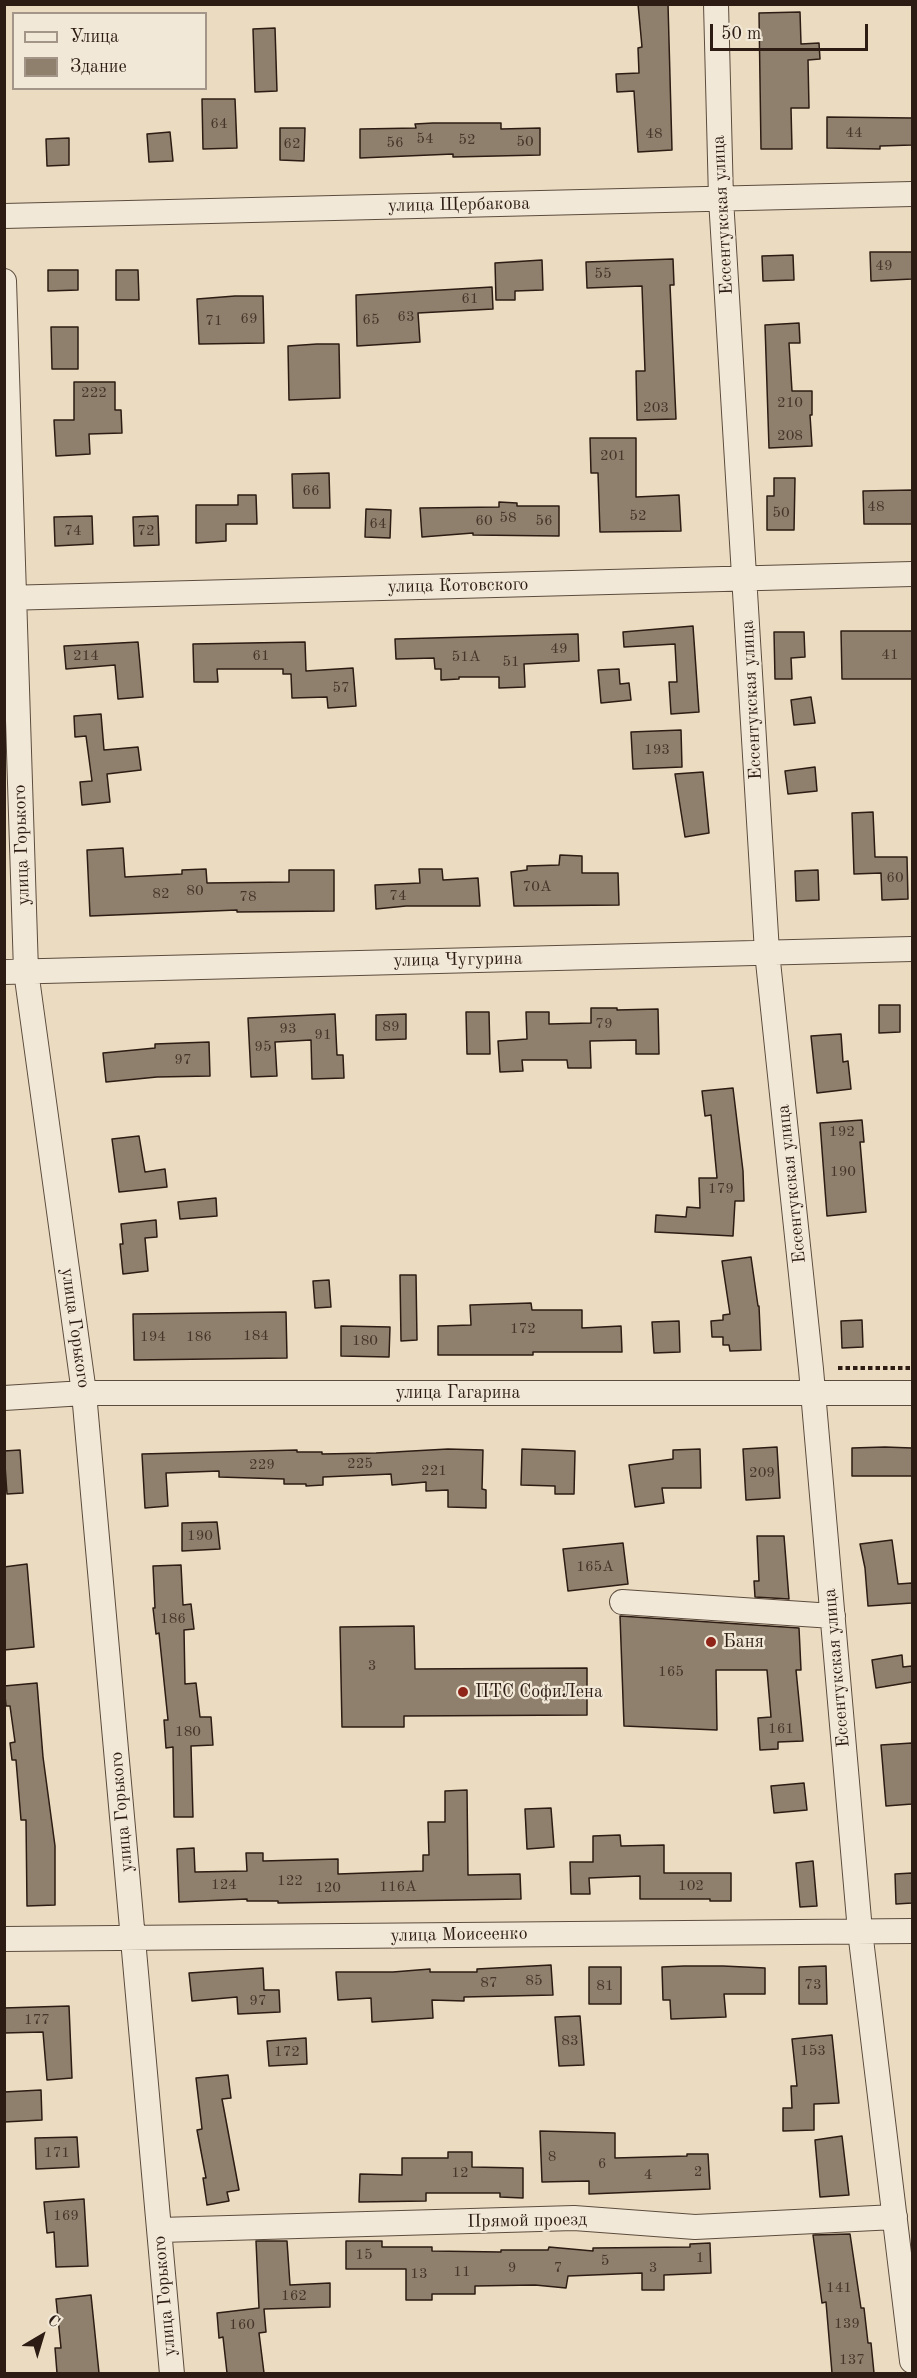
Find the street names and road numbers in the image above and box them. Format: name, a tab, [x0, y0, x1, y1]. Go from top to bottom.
street label: Ессентукская улица	[708, 135, 738, 295]
street label: улица Щербакова	[388, 193, 530, 217]
street label: улица Котовского	[387, 574, 529, 598]
street label: Ессентукская улица	[737, 620, 767, 780]
street label: улица Горького	[9, 784, 35, 906]
street label: улица Чугурина	[393, 948, 523, 972]
street label: Ессентукская улица	[773, 1104, 811, 1264]
street label: улица Горького	[56, 1267, 94, 1389]
street label: улица Гагарина	[396, 1382, 520, 1404]
street label: Ессентукская улица	[819, 1588, 855, 1748]
street label: улица Горького	[106, 1751, 138, 1873]
street label: улица Моисеенко	[390, 1923, 528, 1947]
street label: Прямой проезд	[467, 2209, 587, 2233]
street label: улица Горького	[149, 2235, 181, 2357]

